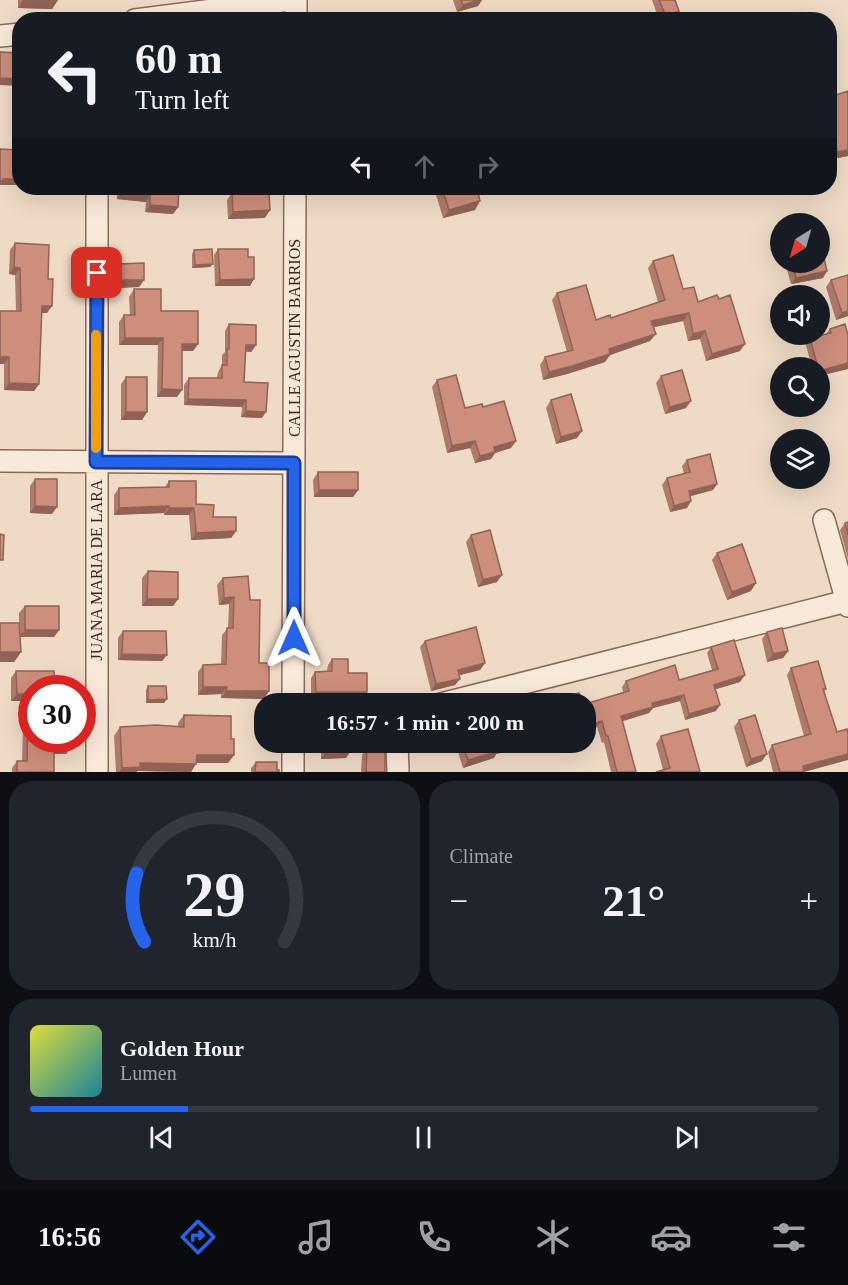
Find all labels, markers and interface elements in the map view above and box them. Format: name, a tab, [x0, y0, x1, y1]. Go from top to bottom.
icon: left	[36, 36, 114, 114]
text: 60 m	[135, 36, 223, 82]
text: Turn left	[135, 85, 229, 115]
icon: left	[345, 150, 378, 183]
icon: ahead	[408, 150, 441, 183]
icon: right	[471, 150, 504, 183]
north arrow	[770, 213, 830, 273]
map controls	[770, 213, 830, 489]
street label: CALLE AGUSTIN BARRIOS	[286, 239, 303, 437]
pin	[71, 247, 122, 298]
icon: arrive	[80, 256, 113, 289]
button: sound	[770, 285, 830, 345]
button: search	[770, 357, 830, 417]
button: layers	[770, 429, 830, 489]
street label: JUANA MARIA DE LARA	[88, 479, 105, 660]
position arrow	[262, 606, 326, 670]
speed limit sign: 30	[18, 675, 96, 753]
text: 16:57 · 1 min · 200 m	[326, 710, 524, 735]
text: Climate	[450, 845, 513, 867]
text: 29	[183, 860, 245, 929]
text: 21°	[602, 876, 665, 926]
text: −	[450, 883, 468, 919]
text: +	[799, 883, 818, 919]
text: km/h	[192, 929, 237, 953]
text: Golden Hour	[120, 1036, 244, 1061]
text: Lumen	[120, 1062, 177, 1084]
icon: previous	[145, 1121, 178, 1154]
icon: pause	[407, 1121, 440, 1154]
icon: next	[670, 1121, 703, 1154]
icon: directions	[177, 1216, 219, 1258]
icon: music	[295, 1216, 337, 1258]
icon: phone	[413, 1216, 455, 1258]
icon: climate	[532, 1216, 574, 1258]
icon: car	[650, 1216, 692, 1258]
icon: filters	[768, 1216, 810, 1258]
text: 16:56	[38, 1222, 101, 1252]

